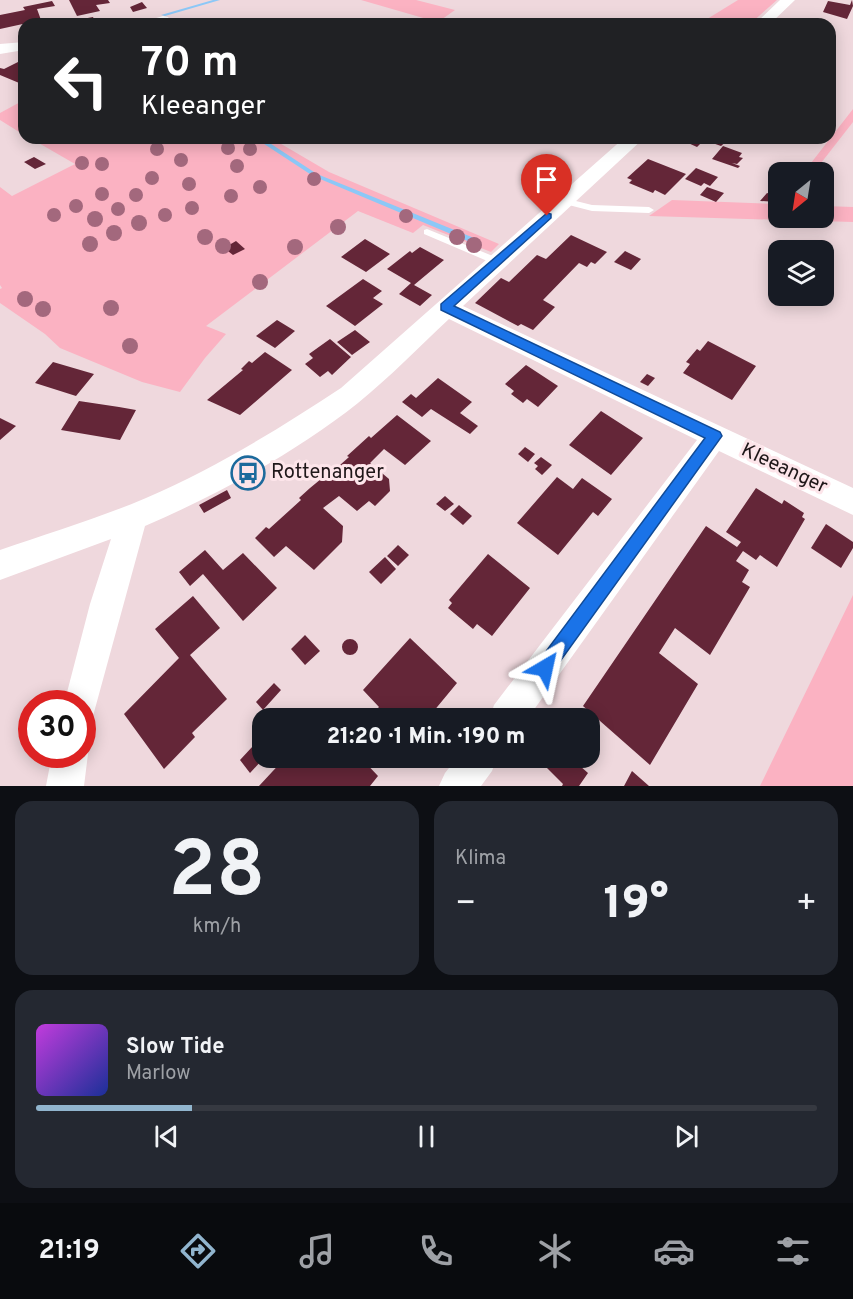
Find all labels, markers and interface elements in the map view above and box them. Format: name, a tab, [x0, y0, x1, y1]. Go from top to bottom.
text: 70 m	[141, 38, 239, 91]
icon: left	[42, 42, 120, 120]
text: Kleeanger	[141, 90, 266, 124]
pin	[521, 154, 572, 216]
north arrow	[768, 162, 834, 228]
map controls	[768, 162, 834, 306]
icon: arrive	[530, 163, 563, 196]
button: layers	[768, 240, 834, 306]
street label: Kleeanger	[737, 438, 832, 500]
bus stop icon: Rottenanger	[230, 455, 266, 491]
place label: Rottenanger	[271, 460, 384, 486]
position arrow	[513, 636, 577, 700]
speed limit sign: 30	[18, 690, 96, 768]
text: 21:20 · 1 Min. · 190 m	[327, 724, 525, 751]
text: 28	[169, 825, 265, 924]
text: Klima	[455, 846, 506, 872]
text: 19°	[603, 877, 669, 934]
text: −	[455, 884, 476, 926]
text: +	[796, 884, 817, 926]
text: km/h	[193, 914, 241, 940]
text: Slow Tide	[126, 1034, 225, 1061]
text: Marlow	[126, 1061, 190, 1087]
icon: previous	[150, 1120, 183, 1153]
icon: pause	[410, 1120, 443, 1153]
icon: next	[670, 1120, 703, 1153]
icon: directions	[177, 1230, 219, 1272]
icon: music	[296, 1230, 338, 1272]
icon: phone	[415, 1230, 457, 1272]
icon: climate	[534, 1230, 576, 1272]
icon: car	[653, 1230, 695, 1272]
icon: filters	[772, 1230, 814, 1272]
text: 21:19	[39, 1234, 100, 1268]

